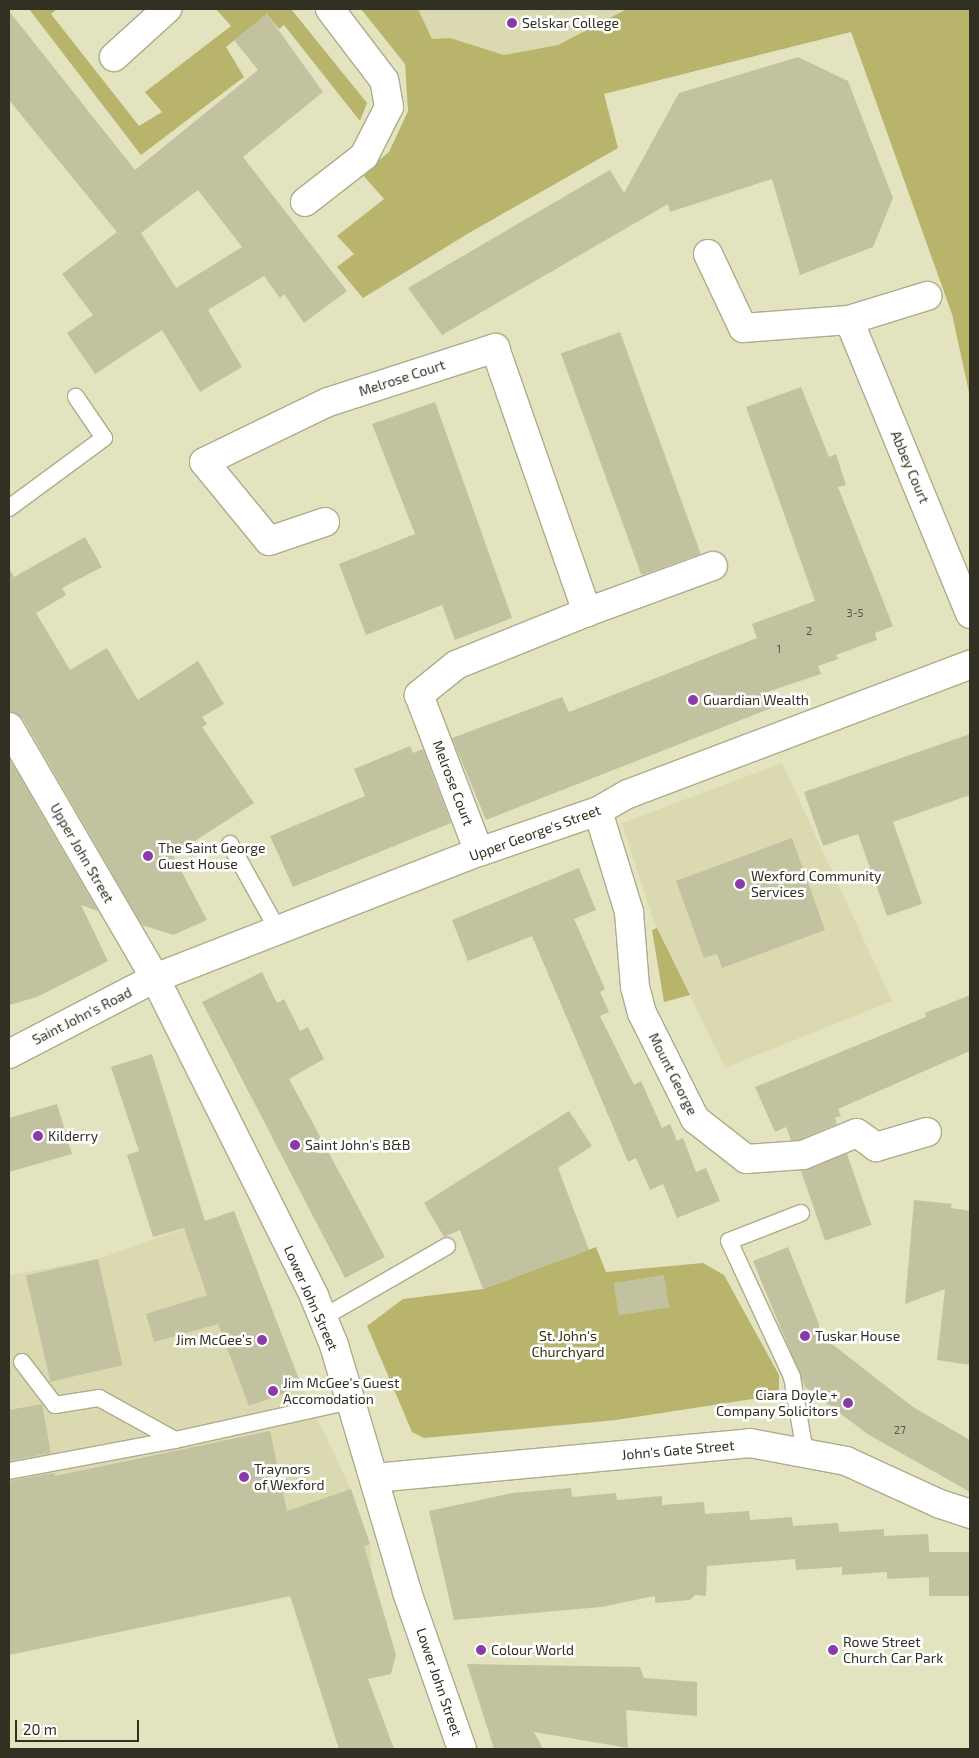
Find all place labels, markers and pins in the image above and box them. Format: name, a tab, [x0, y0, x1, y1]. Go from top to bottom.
place label: Selskar College	[522, 15, 619, 31]
marker: Selskar College	[506, 17, 518, 29]
place label: Guardian Wealth	[703, 692, 809, 708]
marker: Guardian Wealth	[687, 694, 699, 706]
place label: The Saint George Guest House	[158, 840, 266, 872]
marker: The Saint George Guest House	[142, 850, 154, 862]
place label: Wexford Community Services	[751, 868, 881, 900]
marker: Wexford Community Services	[733, 877, 747, 891]
place label: Kilderry	[48, 1128, 98, 1144]
marker: Kilderry	[32, 1130, 44, 1142]
place label: Saint John's B&B	[305, 1137, 411, 1153]
marker: Saint John's B&B	[289, 1139, 301, 1151]
place label: Tuskar House	[815, 1328, 900, 1344]
marker: Tuskar House	[799, 1330, 811, 1342]
place label: Jim McGee’s	[176, 1332, 252, 1348]
marker: Jim McGee’s	[256, 1334, 268, 1346]
place label: Jim McGee's Guest Accomodation	[283, 1375, 399, 1408]
marker: Jim McGee's Guest Accomodation	[267, 1385, 279, 1397]
place label: Ciara Doyle + Company Solicitors	[716, 1387, 838, 1420]
marker: Ciara Doyle + Company Solicitors	[842, 1397, 854, 1409]
place label: Traynors of Wexford	[254, 1461, 325, 1494]
marker: Traynors of Wexford	[238, 1471, 250, 1483]
place label: Rowe Street Church Car Park	[843, 1634, 944, 1666]
place label: Colour World	[491, 1642, 575, 1658]
marker: Colour World	[475, 1644, 487, 1656]
marker: Rowe Street Church Car Park	[827, 1644, 839, 1656]

